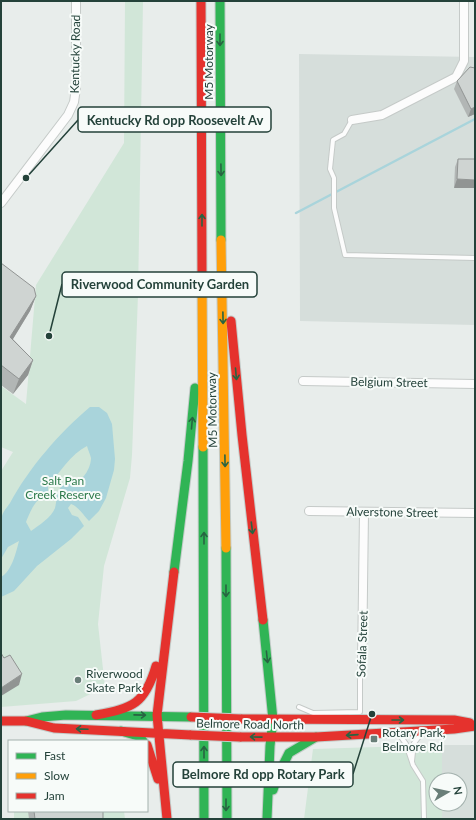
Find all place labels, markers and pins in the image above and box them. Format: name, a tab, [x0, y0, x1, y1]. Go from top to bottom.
callout: Kentucky Rd opp Roosevelt Av	[78, 107, 271, 132]
callout: Riverwood Community Garden	[62, 272, 257, 297]
place label: Riverwood Skate Park	[86, 666, 143, 695]
marker: Riverwood Skate Park	[73, 675, 83, 685]
place label: Rotary Park, Belmore Rd	[382, 725, 446, 754]
marker: Rotary Park, Belmore Rd	[369, 734, 379, 744]
callout: Belmore Rd opp Rotary Park	[173, 762, 353, 787]

